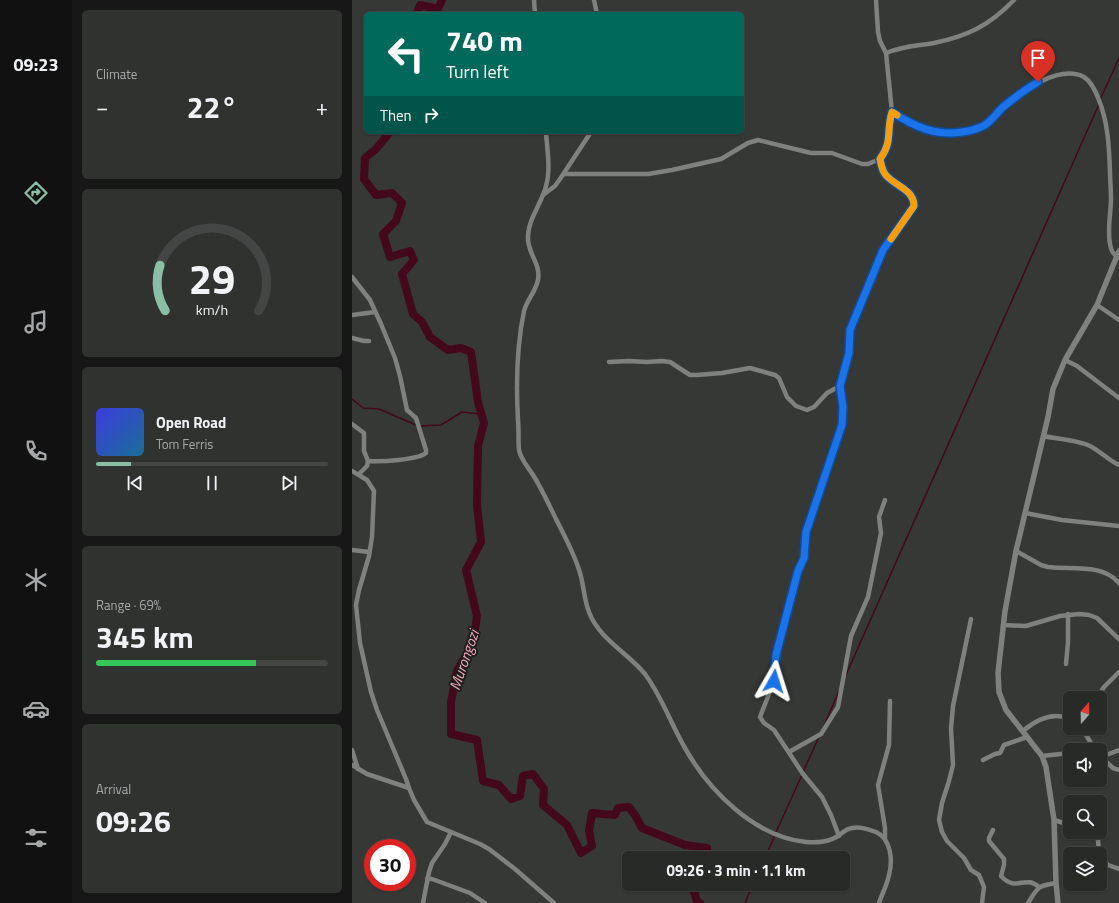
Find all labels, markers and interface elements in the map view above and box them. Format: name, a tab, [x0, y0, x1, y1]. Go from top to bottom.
text: 740 m	[446, 19, 523, 62]
icon: left	[380, 28, 432, 80]
pin	[1021, 41, 1055, 82]
icon: arrive	[1027, 47, 1049, 69]
text: 09:23	[14, 51, 58, 78]
text: Turn left	[446, 58, 509, 85]
text: Climate	[96, 64, 137, 84]
text: 22°	[187, 84, 237, 130]
text: −	[96, 90, 108, 124]
text: +	[316, 90, 328, 124]
text: Then	[380, 104, 412, 127]
icon: right	[420, 104, 442, 126]
icon: directions	[22, 179, 50, 207]
text: 29	[189, 247, 235, 310]
text: km/h	[196, 298, 228, 320]
icon: music	[22, 308, 50, 336]
text: Open Road	[156, 411, 226, 434]
text: Tom Ferris	[156, 434, 213, 454]
icon: phone	[22, 437, 50, 465]
icon: previous	[124, 472, 146, 494]
icon: pause	[201, 472, 223, 494]
icon: next	[278, 472, 300, 494]
icon: climate	[22, 566, 50, 594]
text: Range · 69%	[96, 595, 161, 615]
text: 345 km	[96, 614, 194, 660]
water label: Murongozi	[443, 625, 486, 693]
position arrow	[753, 660, 795, 702]
north arrow	[1063, 691, 1107, 735]
map controls	[1063, 691, 1107, 891]
icon: car	[22, 695, 50, 723]
button: sound	[1063, 743, 1107, 787]
text: Arrival	[96, 779, 131, 799]
button: search	[1063, 795, 1107, 839]
text: 09:26	[96, 798, 171, 844]
icon: filters	[22, 824, 50, 852]
speed limit sign: 30	[364, 839, 416, 891]
button: layers	[1063, 847, 1107, 891]
text: 09:26 · 3 min · 1.1 km	[666, 859, 806, 882]

